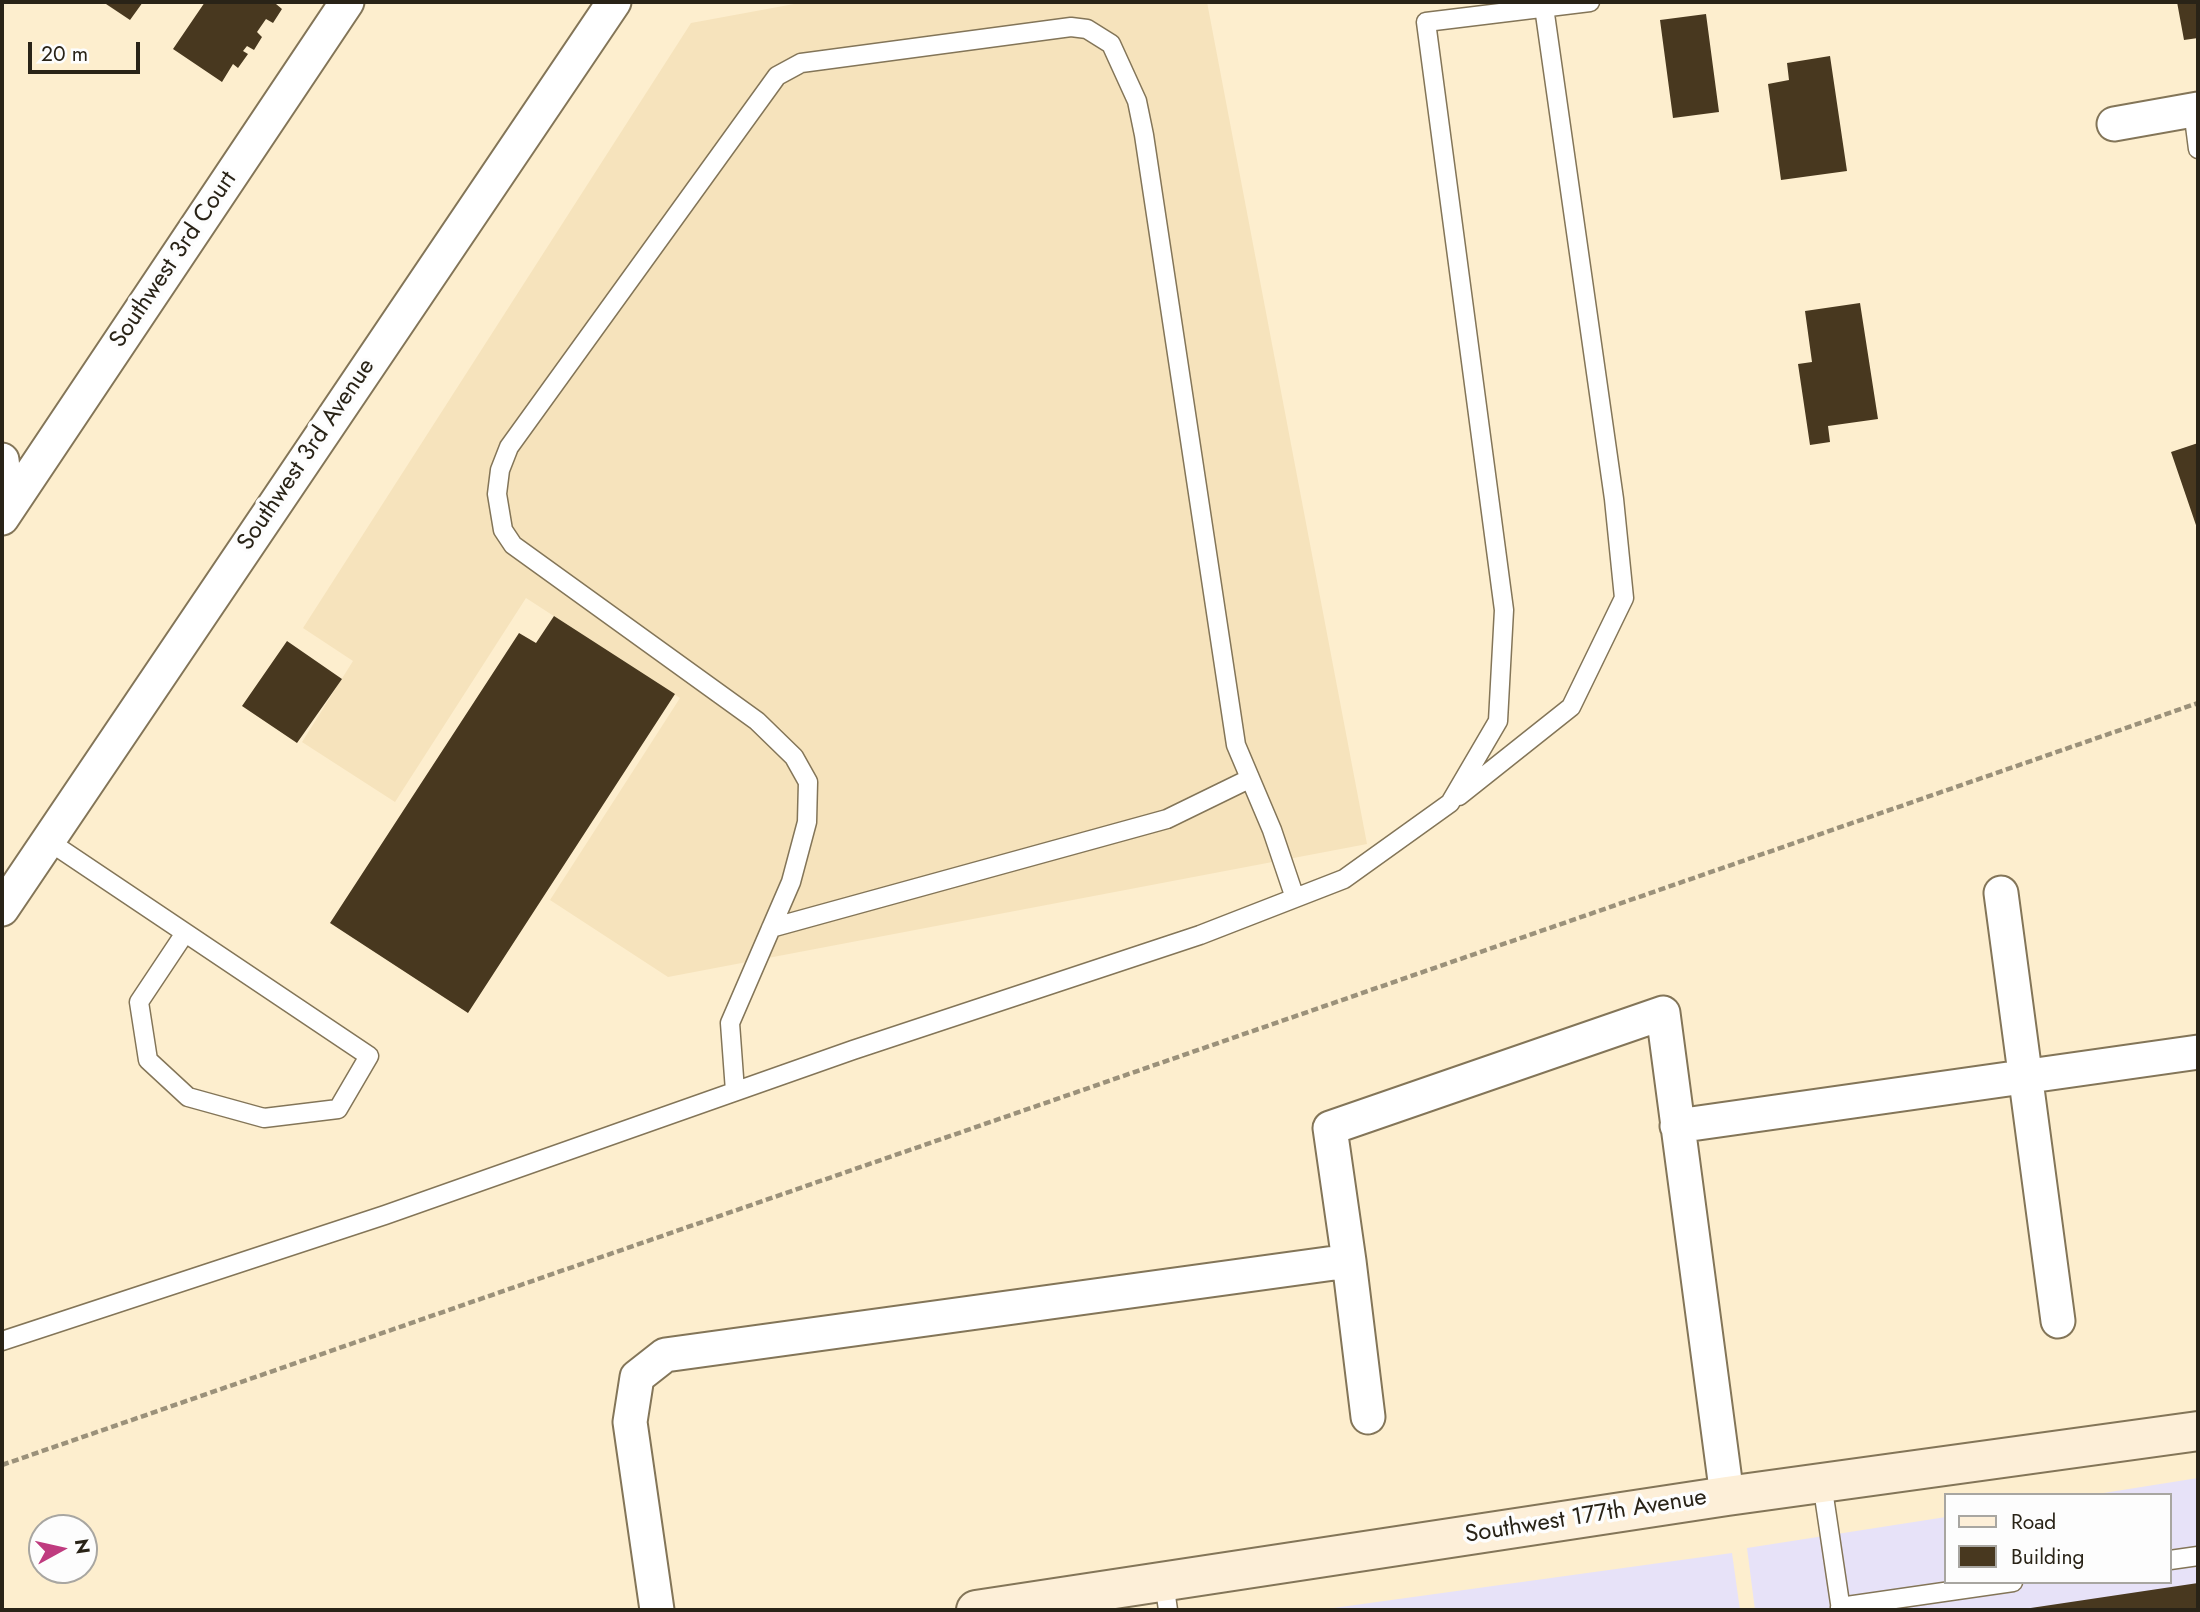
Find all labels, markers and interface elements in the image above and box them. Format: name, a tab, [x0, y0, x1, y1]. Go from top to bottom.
scale bar	[32, 28, 144, 72]
text: 20 m	[41, 39, 88, 69]
street label: Southwest 3rd Court	[104, 166, 244, 354]
street label: Southwest 3rd Avenue	[232, 354, 382, 556]
street label: Southwest 177th Avenue	[1463, 1484, 1709, 1550]
legend	[1944, 1493, 2172, 1584]
text: Road	[2011, 1507, 2056, 1537]
north arrow	[28, 1514, 98, 1584]
text: N	[68, 1537, 97, 1556]
text: Building	[2011, 1542, 2084, 1572]

